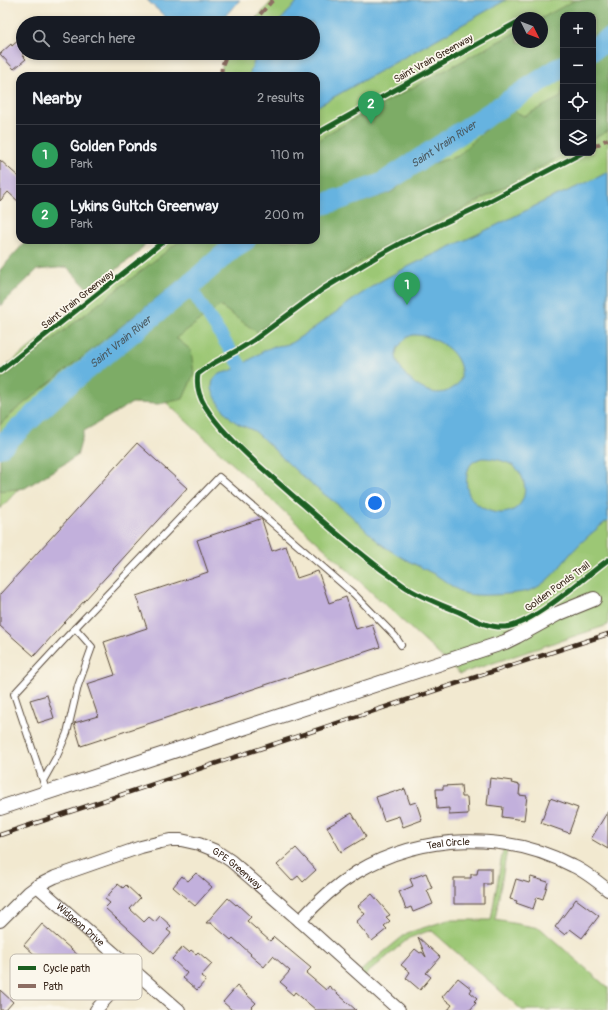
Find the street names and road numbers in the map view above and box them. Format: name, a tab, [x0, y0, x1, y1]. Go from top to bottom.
street label: Saint Vrain Greenway	[392, 32, 476, 86]
street label: Saint Vrain Greenway	[39, 267, 117, 332]
street label: Golden Ponds Trail	[523, 559, 592, 614]
street label: Teal Circle	[426, 836, 470, 852]
street label: GPE Greenway	[209, 845, 265, 893]
street label: Widgeon Drive	[54, 901, 106, 949]

